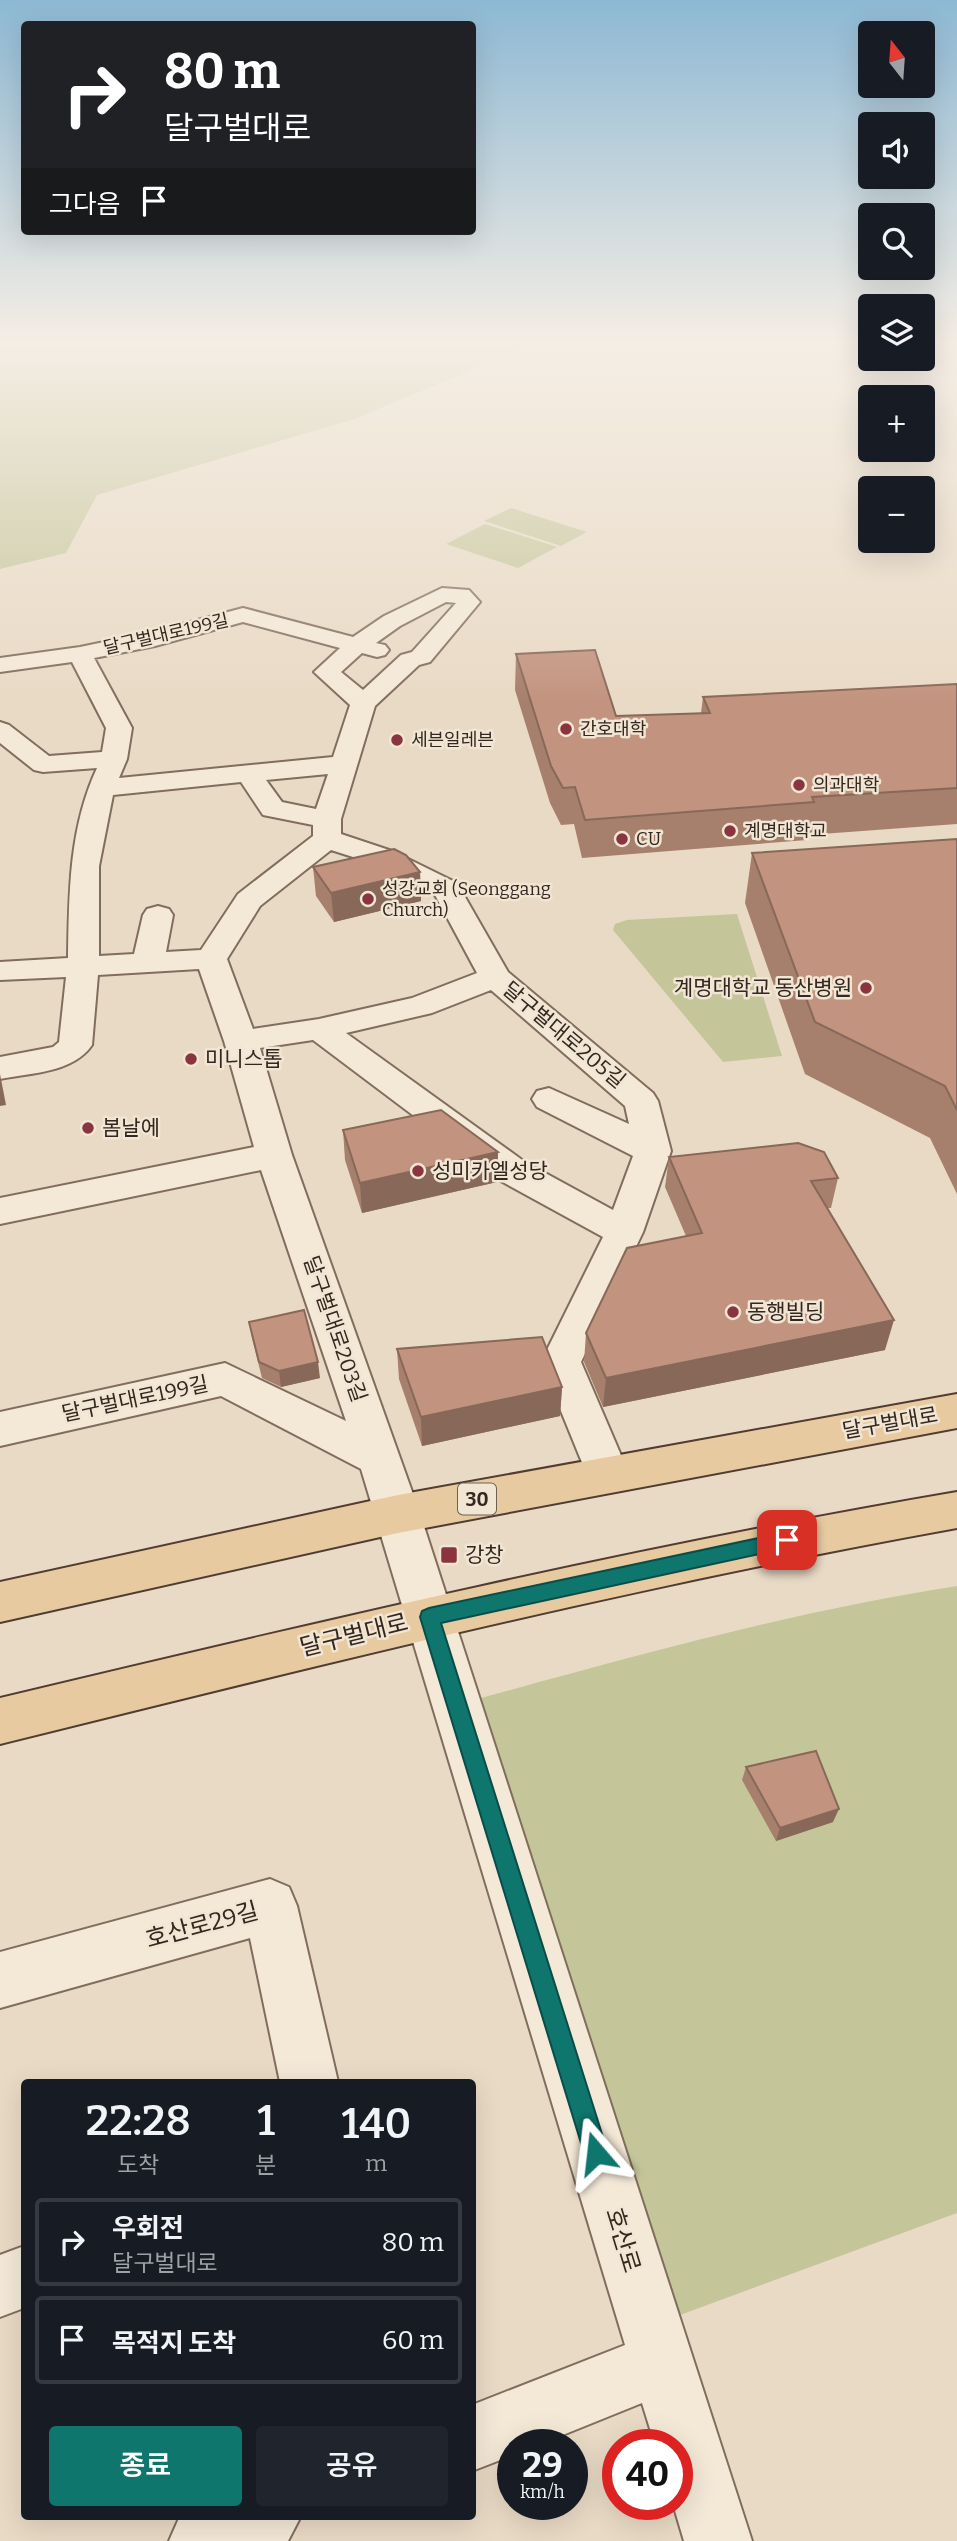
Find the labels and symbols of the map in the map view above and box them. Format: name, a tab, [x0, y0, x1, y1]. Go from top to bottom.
north arrow	[858, 21, 934, 98]
street label: 달구벌대로199길	[101, 609, 231, 659]
place label: 간호대학	[580, 718, 646, 740]
marker: 간호대학	[558, 721, 574, 737]
place label: 세븐일레븐	[411, 729, 494, 751]
marker: 세븐일레븐	[389, 732, 405, 748]
place label: 의과대학	[813, 774, 879, 796]
marker: 의과대학	[791, 777, 807, 793]
place label: 계명대학교	[744, 820, 827, 842]
marker: 계명대학교	[722, 823, 738, 839]
place label: CU	[636, 828, 661, 850]
marker: CU	[614, 831, 630, 847]
place label: 성강교회 (Seonggang Church)	[382, 878, 551, 921]
marker: 성강교회 (Seonggang Church)	[360, 891, 376, 907]
place label: 계명대학교 동산병원	[674, 975, 852, 1001]
street label: 달구벌대로205길	[497, 976, 631, 1094]
marker: 계명대학교 동산병원	[858, 980, 874, 996]
place label: 미니스톱	[205, 1046, 282, 1072]
marker: 미니스톱	[183, 1051, 199, 1067]
place label: 봄날에	[102, 1115, 160, 1141]
marker: 봄날에	[80, 1120, 96, 1136]
place label: 성미카엘성당	[432, 1158, 548, 1184]
marker: 성미카엘성당	[410, 1163, 426, 1179]
street label: 달구벌대로203길	[298, 1253, 372, 1405]
place label: 동행빌딩	[747, 1299, 824, 1325]
marker: 동행빌딩	[725, 1304, 741, 1320]
street label: 달구벌대로199길	[59, 1371, 211, 1427]
street label: 달구벌대로	[840, 1402, 940, 1444]
road number: 30	[458, 1484, 496, 1514]
pin	[757, 1510, 817, 1570]
place label: 강창	[465, 1542, 504, 1568]
marker: 강창	[439, 1545, 459, 1565]
street label: 달구벌대로	[297, 1608, 411, 1662]
street label: 호산로29길	[143, 1897, 261, 1953]
position arrow	[559, 2116, 633, 2190]
street label: 호산로	[600, 2204, 646, 2276]
speed limit sign: 40	[602, 2429, 693, 2520]

